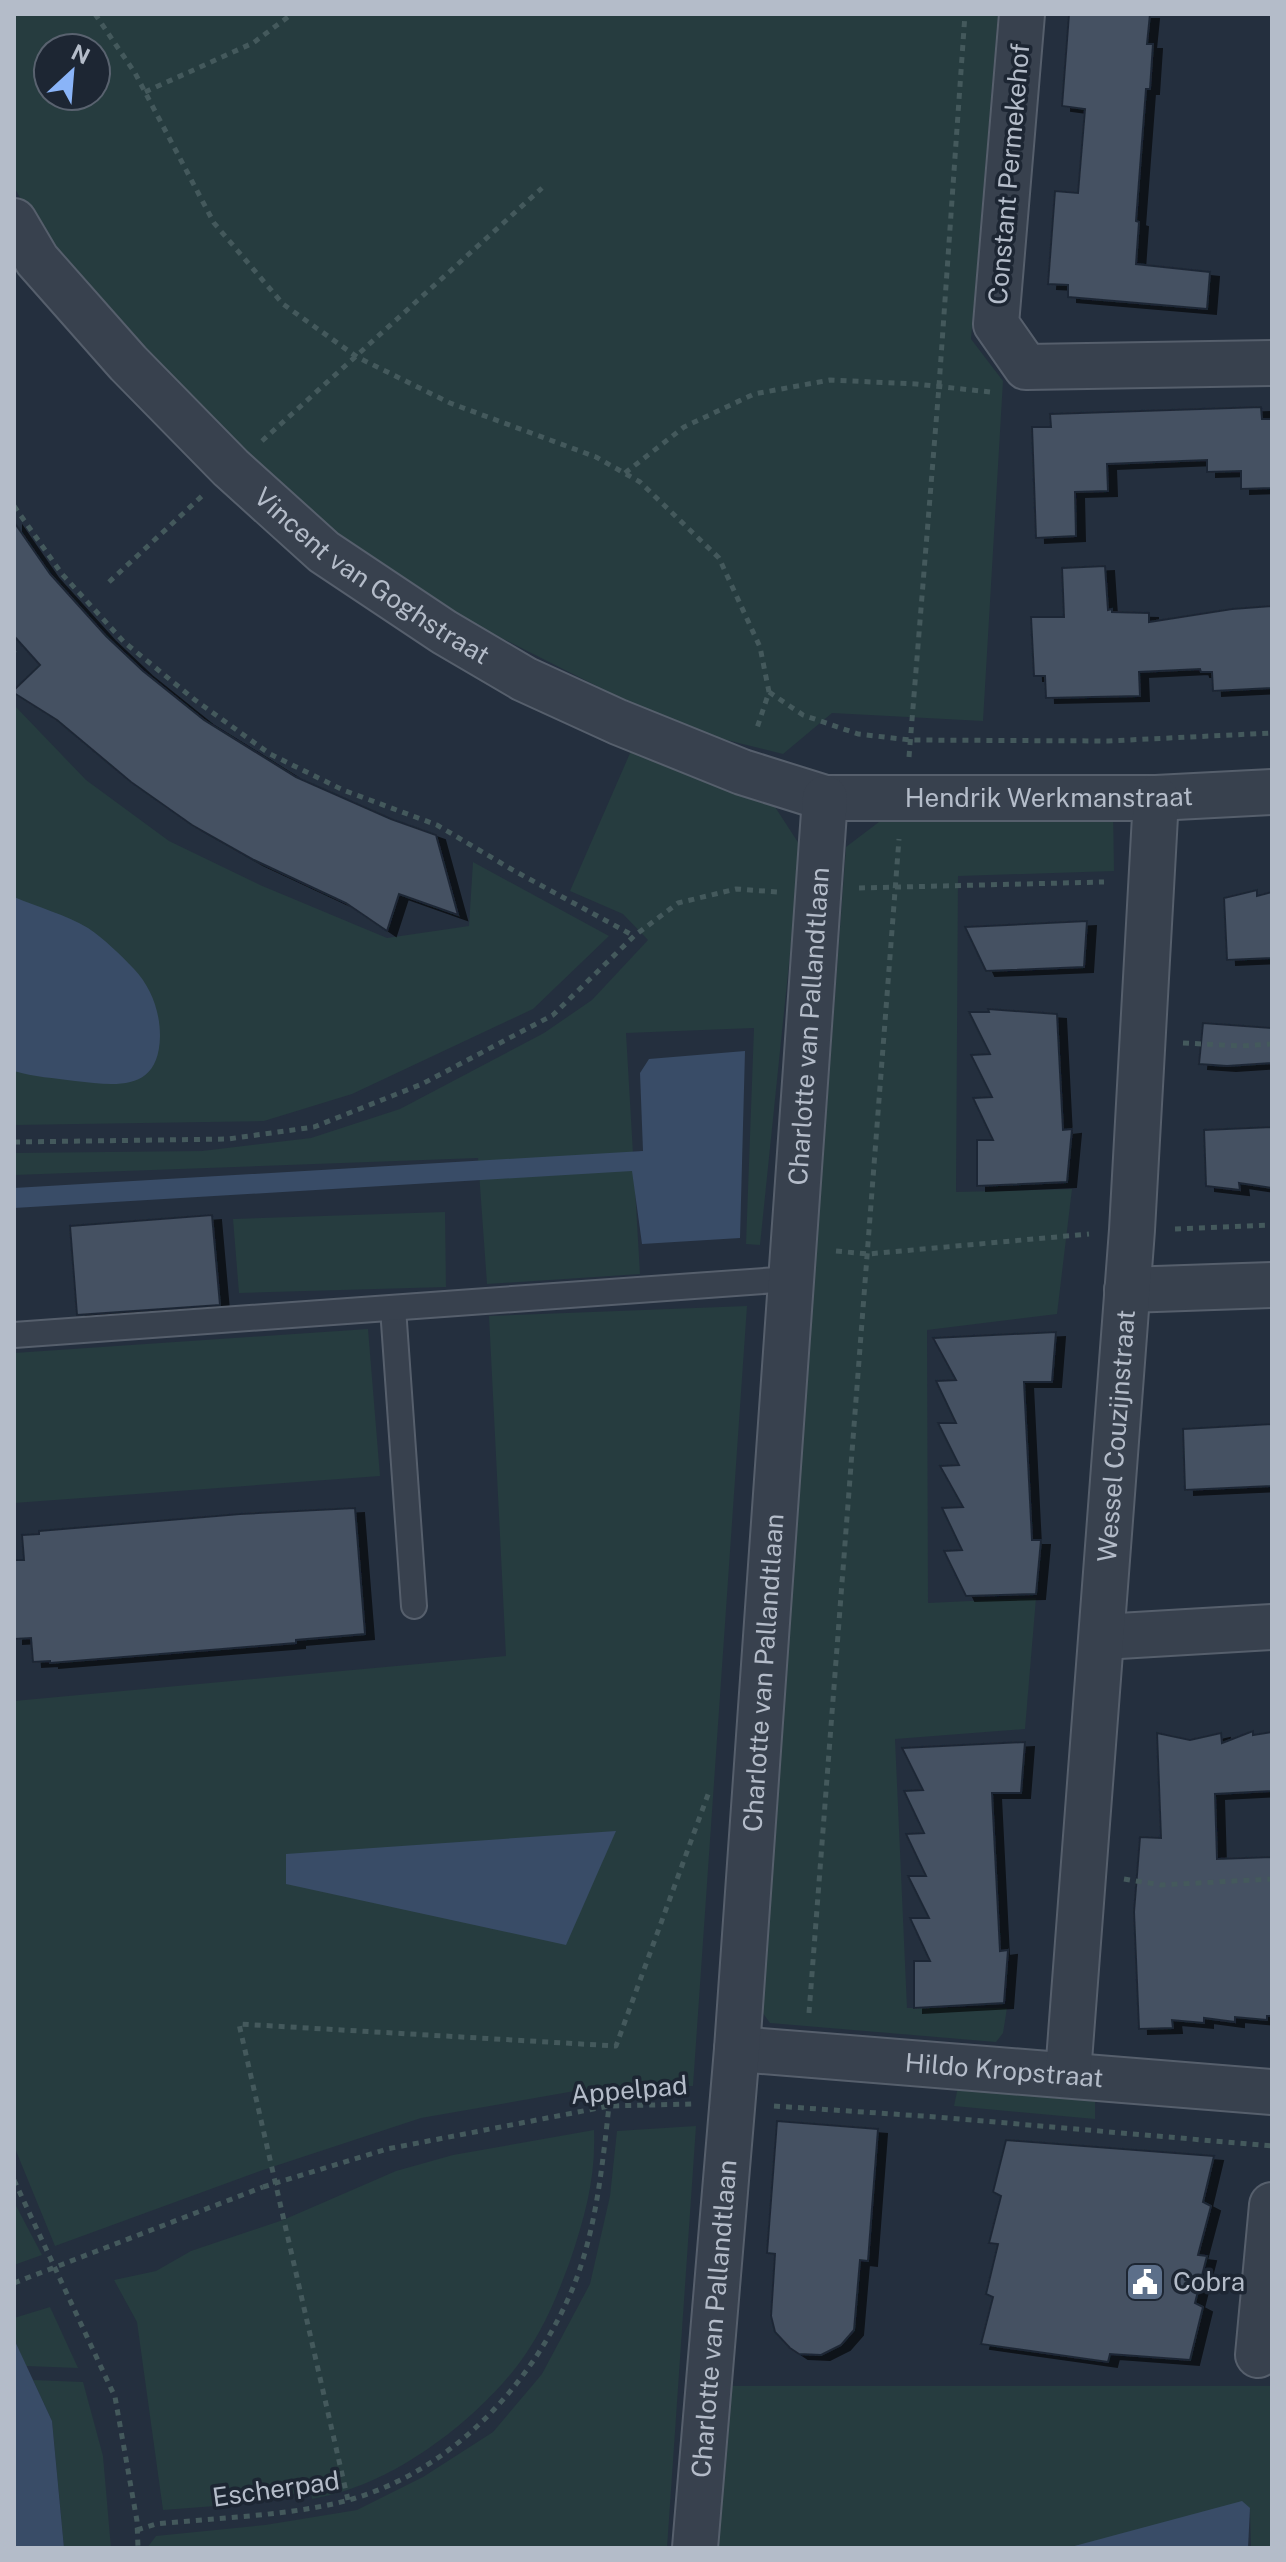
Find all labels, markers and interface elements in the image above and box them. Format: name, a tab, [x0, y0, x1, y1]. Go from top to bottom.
north arrow	[32, 32, 112, 112]
text: N	[67, 39, 94, 69]
street label: Constant Permekehof	[982, 42, 1035, 306]
street label: Vincent van Goghstraat	[248, 481, 495, 670]
street label: Hendrik Werkmanstraat	[905, 780, 1194, 813]
street label: Charlotte van Pallandtlaan	[782, 866, 835, 1187]
street label: Wessel Couzijnstraat	[1091, 1309, 1141, 1563]
street label: Charlotte van Pallandtlaan	[736, 1512, 790, 1833]
street label: Hildo Kropstraat	[904, 2047, 1105, 2093]
street label: Appelpad	[569, 2069, 689, 2110]
street label: Charlotte van Pallandtlaan	[685, 2158, 743, 2479]
public building icon: Cobra	[1124, 2261, 1166, 2303]
place label: Cobra	[1173, 2266, 1245, 2297]
street label: Escherpad	[210, 2464, 342, 2513]

